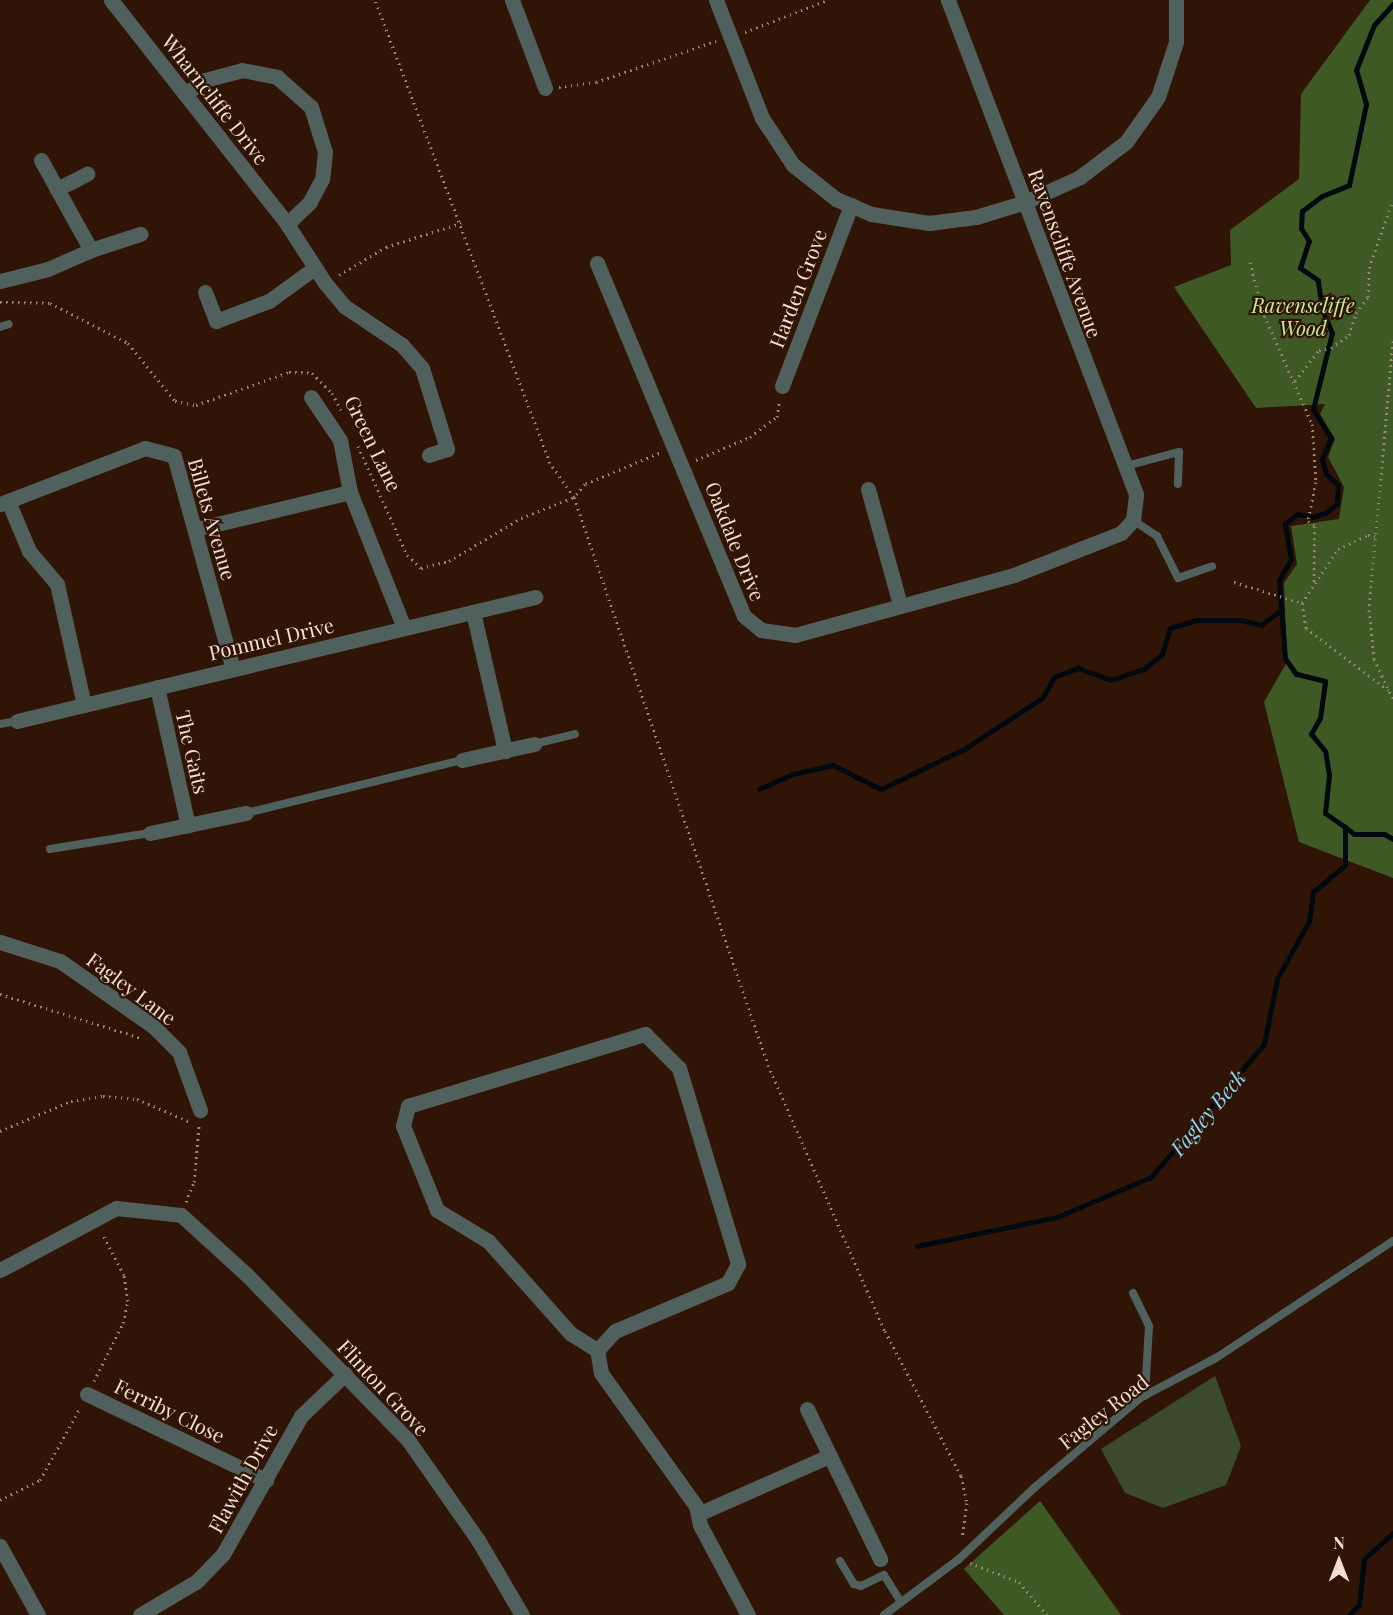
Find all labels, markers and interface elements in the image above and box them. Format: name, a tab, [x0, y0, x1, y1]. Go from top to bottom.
street label: Wharncliffe Drive	[158, 29, 274, 169]
street label: Ravenscliffe Avenue	[1024, 165, 1108, 341]
street label: Harden Grove	[763, 225, 831, 351]
park label: Ravenscliffe Wood	[1251, 293, 1355, 340]
street label: Green Lane	[341, 391, 407, 495]
street label: Billets Avenue	[184, 455, 242, 583]
street label: Oakdale Drive	[701, 478, 771, 604]
street label: Pommel Drive	[206, 612, 336, 664]
street label: The Gaits	[172, 708, 214, 796]
street label: Fagley Lane	[82, 947, 182, 1029]
water label: Fagley Beck	[1164, 1064, 1250, 1160]
street label: Flinton Grove	[333, 1334, 435, 1440]
street label: Fagley Road	[1053, 1368, 1153, 1454]
street label: Ferriby Close	[111, 1373, 229, 1447]
street label: Flawith Drive	[202, 1419, 282, 1537]
north arrow	[1309, 1531, 1369, 1591]
text: N	[1333, 1532, 1345, 1553]

